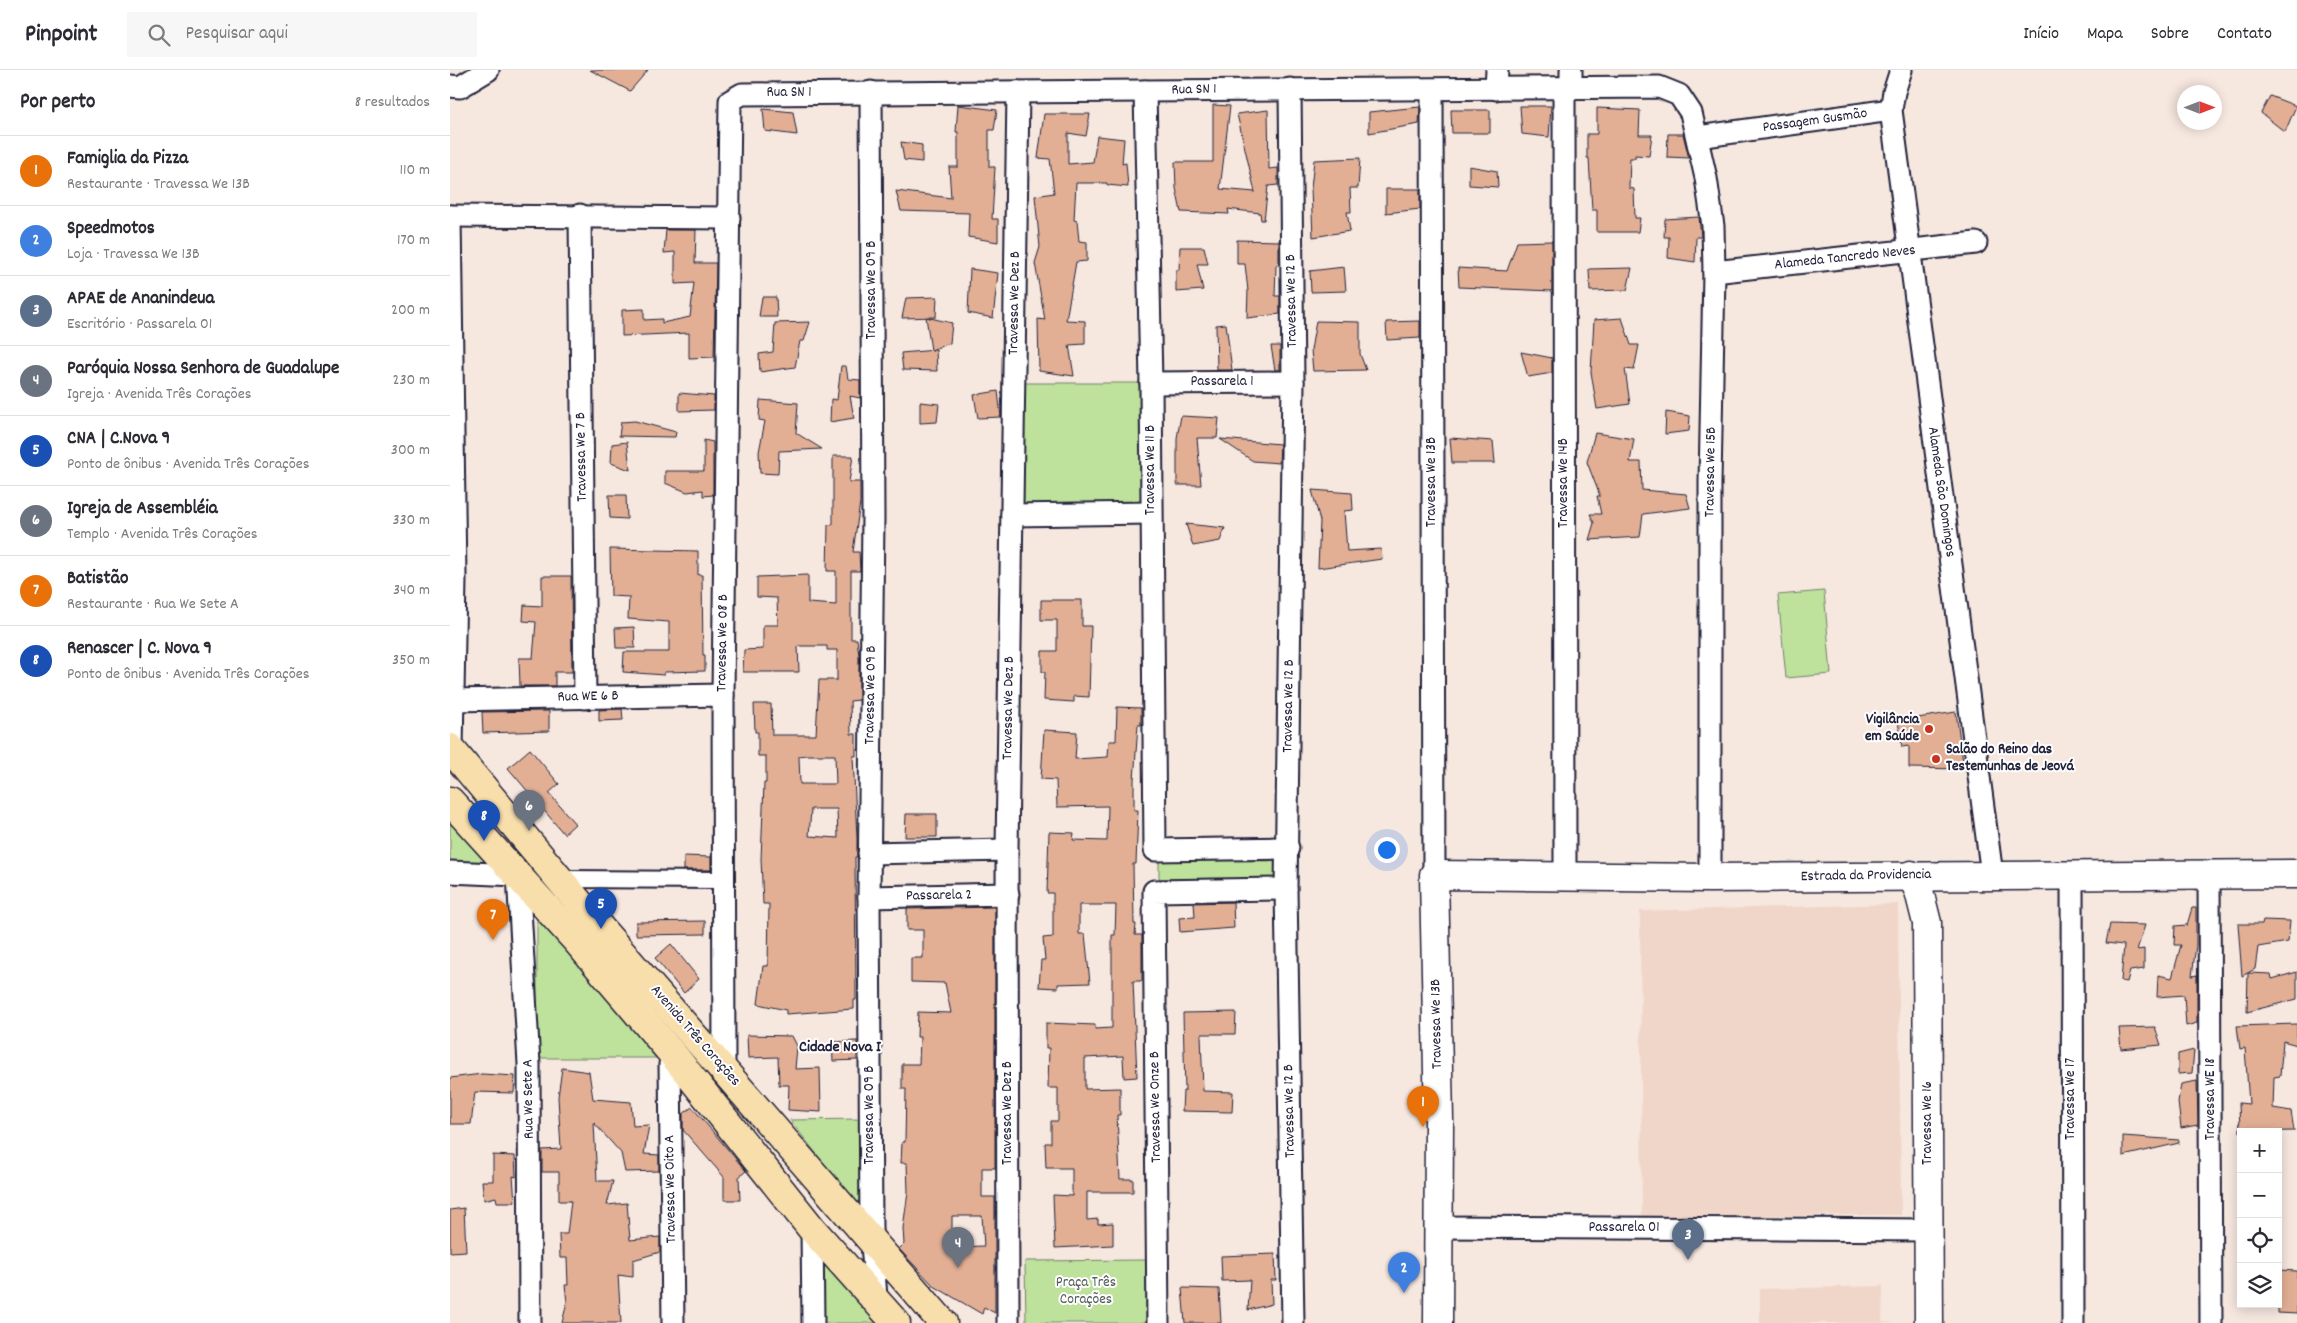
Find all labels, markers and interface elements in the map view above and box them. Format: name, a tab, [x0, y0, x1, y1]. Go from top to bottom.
search box	[127, 12, 477, 57]
text: Pinpoint	[25, 18, 97, 52]
icon: search	[145, 21, 173, 49]
text: Pesquisar aqui	[185, 21, 288, 48]
text: Início	[2023, 22, 2059, 47]
text: Mapa	[2087, 22, 2123, 47]
text: Sobre	[2151, 22, 2189, 47]
text: Contato	[2217, 22, 2272, 47]
street label: Rua SN 1	[1171, 79, 1217, 101]
street label: Rua SN 1	[767, 82, 812, 104]
north arrow	[2177, 85, 2222, 130]
text: Por perto	[20, 88, 95, 118]
text: 8 resultados	[355, 91, 430, 114]
street label: Passagem Gusmão	[1761, 103, 1869, 139]
text: Famiglia da Pizza	[67, 146, 188, 173]
text: 1	[34, 159, 38, 182]
text: 110 m	[400, 159, 430, 182]
text: Restaurante · Travessa We 13B	[67, 173, 250, 196]
text: Speedmotos	[67, 216, 155, 243]
text: 2	[33, 229, 40, 252]
text: 170 m	[397, 229, 430, 252]
street label: Alameda Tancredo Neves	[1773, 240, 1917, 276]
street label: Travessa We 09 B	[861, 241, 883, 339]
text: Loja · Travessa We 13B	[67, 243, 200, 266]
street label: Travessa We Dez B	[1003, 251, 1027, 355]
street label: Travessa We 12 B	[1280, 254, 1304, 348]
text: APAE de Ananindeua	[67, 286, 214, 313]
text: 3	[32, 299, 40, 322]
text: 200 m	[391, 299, 430, 322]
text: Escritório · Passarela 01	[67, 313, 212, 336]
text: Paróquia Nossa Senhora de Guadalupe	[67, 356, 339, 383]
text: 4	[33, 369, 39, 392]
text: 230 m	[393, 369, 430, 392]
street label: Passarela 1	[1190, 371, 1254, 393]
text: Igreja · Avenida Três Corações	[67, 383, 252, 406]
street label: Travessa We 7 B	[570, 412, 594, 502]
street label: Travessa We 11 B	[1140, 425, 1162, 515]
street label: Alameda São Domingos	[1921, 425, 1961, 559]
text: CNA | C.Nova 9	[67, 426, 170, 453]
street label: Travessa We 15B	[1699, 427, 1723, 517]
street label: Travessa We 13B	[1421, 437, 1443, 527]
street label: Travessa We 14B	[1553, 438, 1575, 528]
text: 5	[32, 439, 40, 462]
text: 300 m	[391, 439, 430, 462]
text: Ponto de ônibus · Avenida Três Corações	[67, 453, 310, 476]
text: Igreja de Assembléia	[67, 496, 218, 523]
text: 6	[32, 509, 40, 532]
text: 330 m	[392, 509, 430, 532]
text: Templo · Avenida Três Corações	[67, 523, 258, 546]
text: Batistão	[67, 566, 128, 593]
text: 7	[33, 579, 39, 602]
text: 340 m	[393, 579, 430, 602]
text: Restaurante · Rua We Sete A	[67, 593, 239, 616]
street label: Travessa We 08 B	[711, 594, 735, 692]
text: Renascer | C. Nova 9	[67, 636, 212, 663]
street label: Travessa We 09 B	[859, 645, 883, 745]
text: 8	[33, 649, 39, 672]
text: 350 m	[392, 649, 430, 672]
street label: Travessa We Dez B	[997, 656, 1021, 760]
street label: Travessa We 12 B	[1277, 659, 1301, 753]
text: Ponto de ônibus · Avenida Três Corações	[67, 663, 310, 686]
street label: Rua WE 6 B	[557, 685, 619, 709]
place label: Vigilância em Saúde	[1865, 709, 1920, 748]
marker: Vigilância em Saúde	[1923, 723, 1935, 735]
place label: Salão do Reino das Testemunhas de Jeová	[1946, 739, 2074, 778]
marker: Salão do Reino das Testemunhas de Jeová	[1930, 753, 1942, 765]
pin: 6	[513, 790, 545, 831]
pin: 8	[468, 800, 500, 841]
your location	[1374, 837, 1400, 863]
street label: Estrada da Providencia	[1800, 864, 1932, 888]
street label: Passarela 2	[906, 884, 972, 908]
pin: 5	[585, 888, 617, 929]
pin: 7	[477, 899, 509, 940]
street label: Travessa We 13B	[1425, 979, 1449, 1069]
street label: Avenida Três Corações	[645, 980, 745, 1092]
district label: Cidade Nova I	[799, 1036, 882, 1059]
street label: Travessa We Onze B	[1144, 1051, 1168, 1163]
street label: Travessa We 17	[2060, 1058, 2082, 1140]
street label: Travessa WE 18	[2200, 1058, 2222, 1140]
street label: Rua We Sete A	[517, 1059, 541, 1139]
street label: Travessa We Dez B	[997, 1061, 1019, 1165]
street label: Travessa We 12 B	[1278, 1064, 1302, 1158]
street label: Travessa We 09 B	[859, 1066, 881, 1164]
street label: Travessa We 16	[1917, 1081, 1939, 1165]
pin: 1	[1407, 1086, 1439, 1127]
map controls	[2237, 1128, 2282, 1308]
button: +	[2237, 1128, 2282, 1173]
street label: Travessa We Oito A	[659, 1135, 683, 1243]
button: −	[2237, 1173, 2282, 1218]
street label: Passarela 01	[1588, 1217, 1660, 1239]
button: locate	[2237, 1218, 2282, 1263]
pin: 3	[1672, 1219, 1704, 1260]
pin: 4	[942, 1227, 974, 1268]
pin: 2	[1388, 1252, 1420, 1293]
button: layers	[2237, 1263, 2282, 1308]
park label: Praça Três Corações	[1056, 1272, 1116, 1311]

